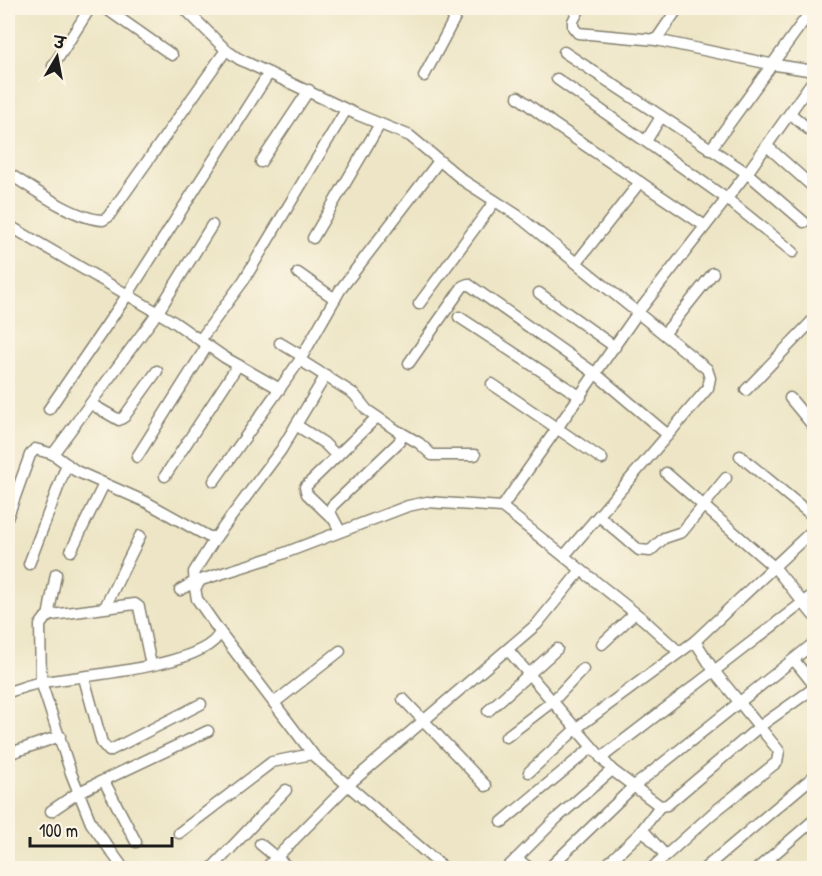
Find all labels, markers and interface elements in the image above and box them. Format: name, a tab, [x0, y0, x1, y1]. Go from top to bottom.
north arrow	[27, 27, 87, 87]
text: उ	[50, 30, 68, 54]
scale bar	[30, 810, 172, 848]
text: 100 m	[39, 818, 78, 843]

